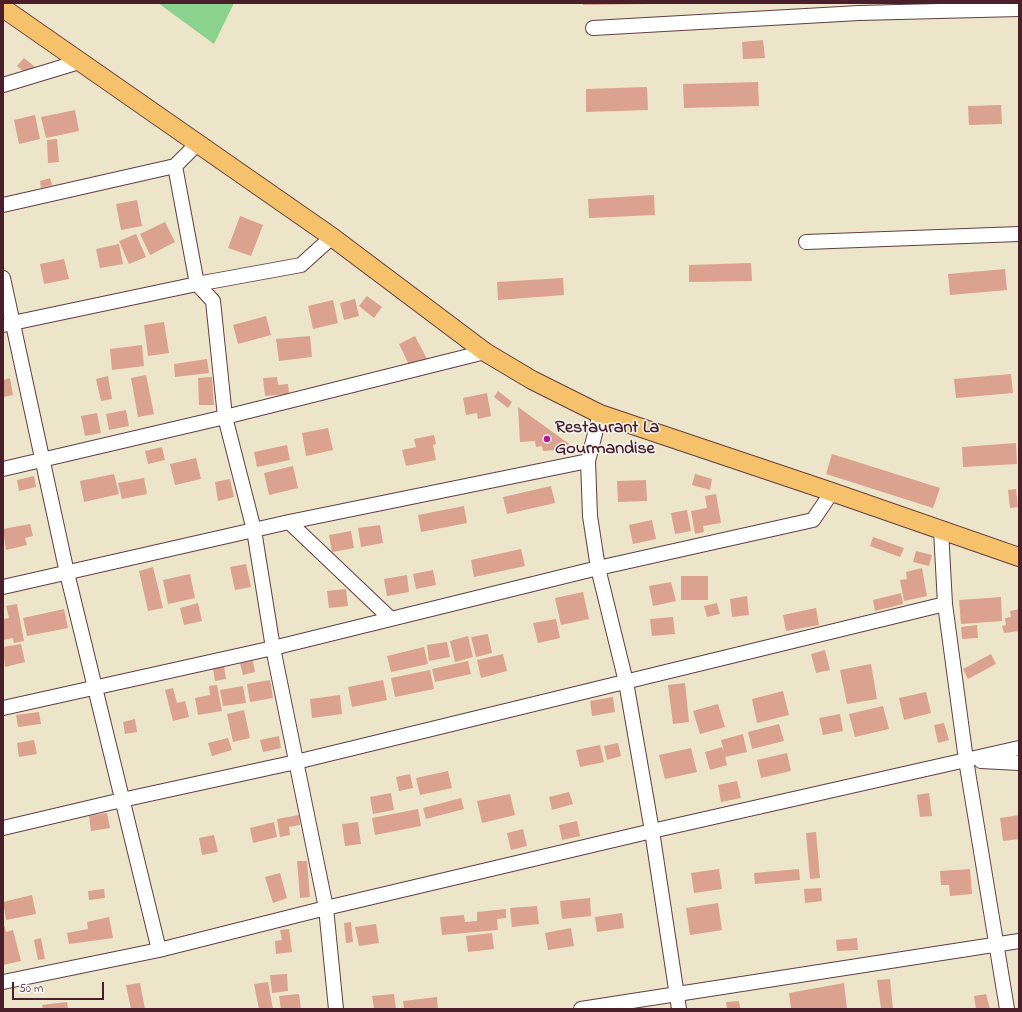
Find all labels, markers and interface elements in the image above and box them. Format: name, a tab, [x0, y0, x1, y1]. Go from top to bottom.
place label: Restaurant La Gourmandise	[555, 418, 659, 460]
marker: Restaurant La Gourmandise	[542, 434, 552, 444]
scale bar	[14, 974, 106, 1000]
text: 50 m	[19, 980, 43, 998]

